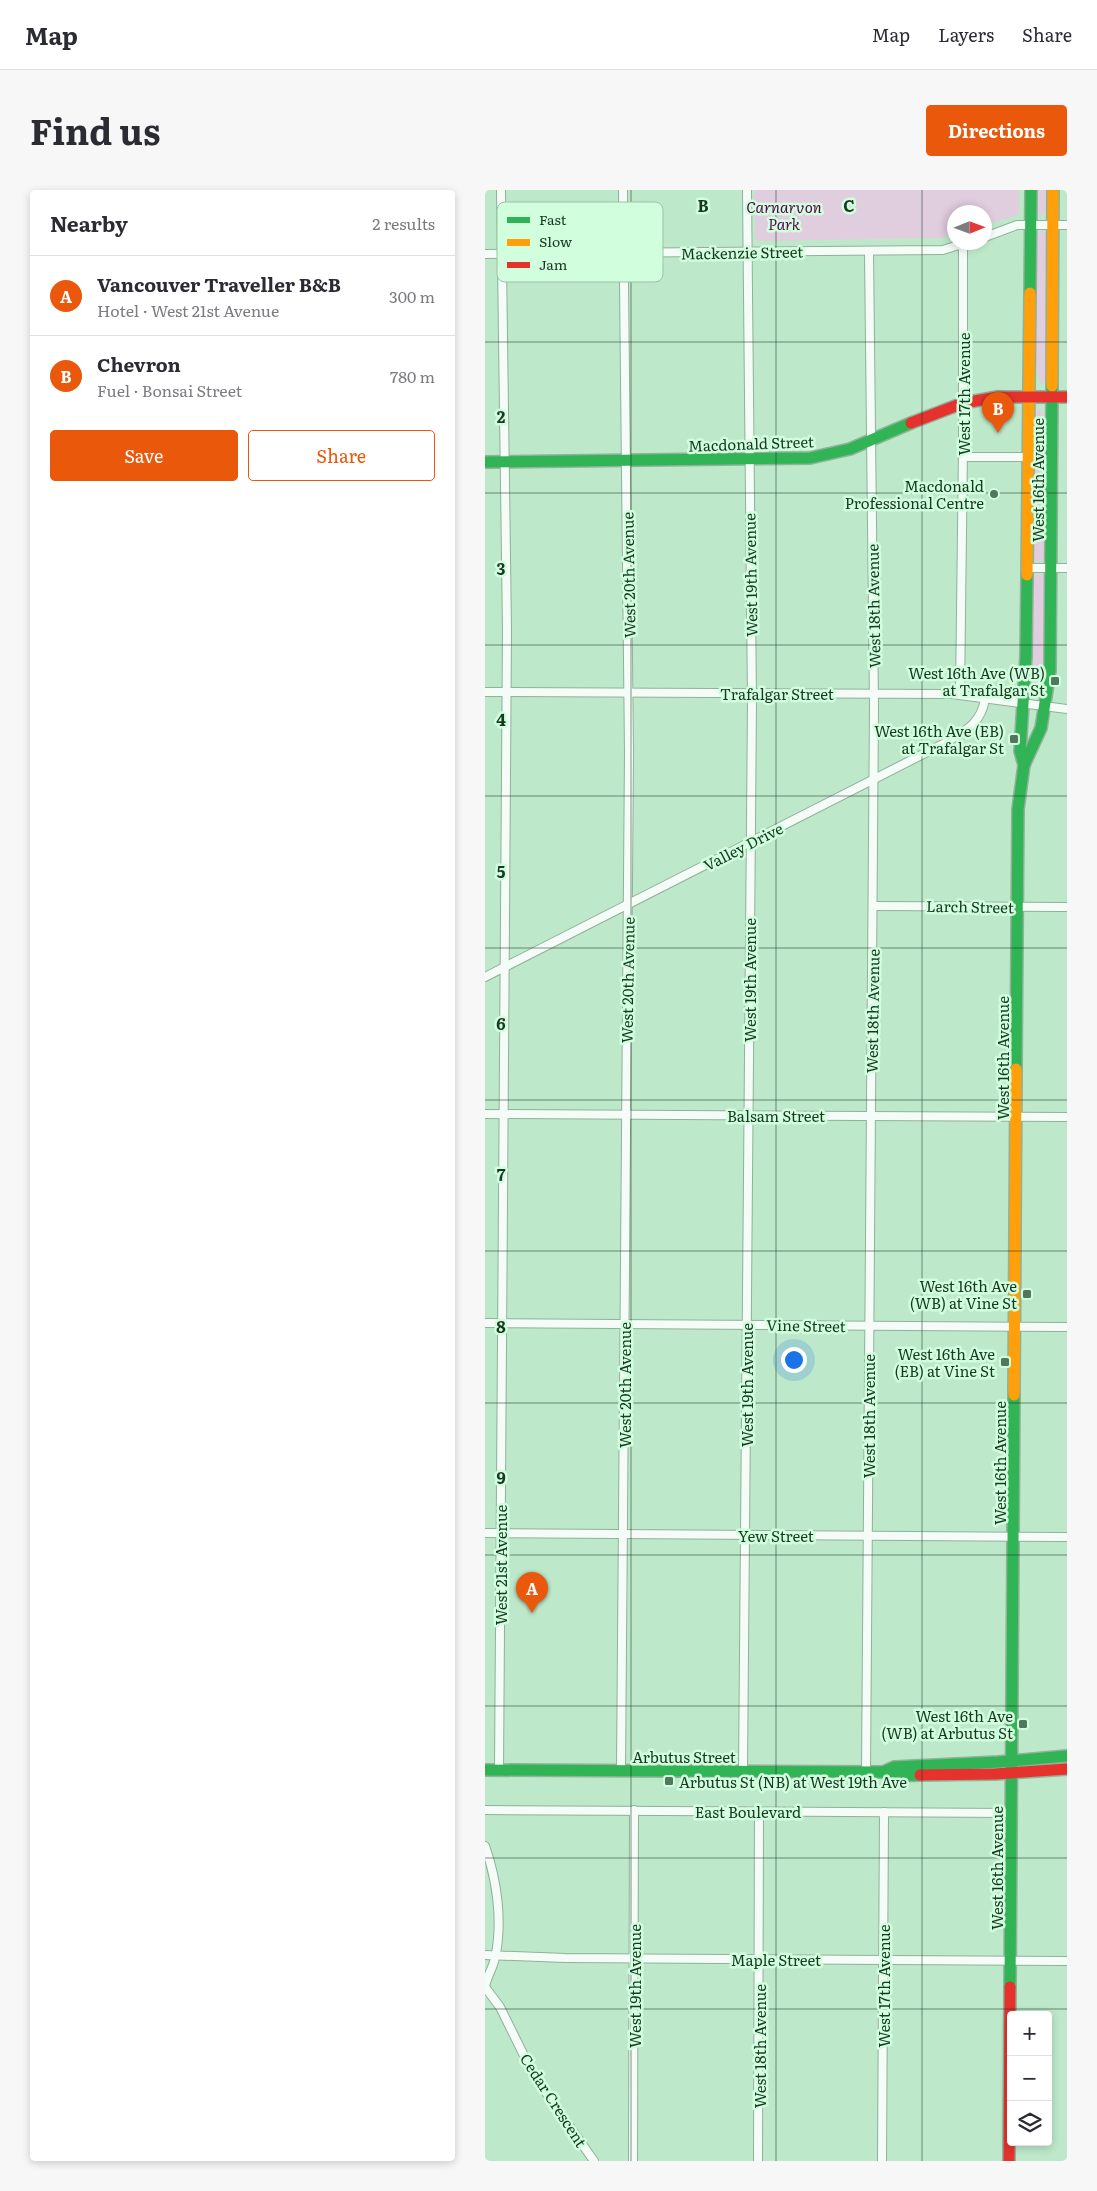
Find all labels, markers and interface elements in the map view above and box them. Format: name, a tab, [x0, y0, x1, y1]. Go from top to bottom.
text: Map	[25, 17, 78, 52]
text: Map	[872, 21, 910, 48]
text: Layers	[938, 21, 994, 48]
text: Share	[1022, 21, 1072, 48]
text: Find us	[30, 104, 160, 156]
button: Directions	[926, 105, 1067, 156]
text: B	[697, 193, 709, 217]
text: C	[843, 193, 855, 217]
park label: Carnarvon Park	[746, 195, 822, 235]
legend	[497, 202, 663, 282]
north arrow	[947, 205, 992, 250]
text: Nearby	[50, 207, 128, 238]
text: Fast	[539, 209, 567, 229]
text: 2 results	[372, 211, 435, 235]
text: Slow	[539, 231, 572, 251]
street label: Mackenzie Street	[680, 239, 804, 265]
text: Jam	[539, 254, 568, 274]
text: Vancouver Traveller B&B	[97, 270, 341, 298]
text: A	[60, 284, 72, 308]
text: 300 m	[389, 284, 435, 308]
text: Hotel · West 21st Avenue	[97, 298, 279, 322]
street label: West 17th Avenue	[952, 332, 975, 456]
text: Chevron	[97, 350, 181, 378]
text: B	[60, 364, 72, 388]
text: 780 m	[390, 364, 435, 388]
text: Fuel · Bonsai Street	[97, 378, 242, 402]
pin: B	[982, 392, 1014, 433]
text: 2	[497, 404, 506, 428]
street label: West 16th Avenue	[1026, 418, 1049, 542]
street label: Macdonald Street	[688, 429, 814, 457]
button: Save	[50, 430, 238, 481]
button: Share	[248, 430, 435, 481]
place label: Macdonald Professional Centre	[845, 474, 984, 514]
marker: Macdonald Professional Centre	[988, 488, 1000, 500]
street label: West 20th Avenue	[615, 511, 641, 638]
street label: West 19th Avenue	[737, 513, 763, 637]
street label: West 18th Avenue	[860, 543, 886, 668]
text: 3	[497, 556, 506, 580]
place label: West 16th Ave (WB) at Trafalgar St	[908, 661, 1045, 701]
marker: West 16th Ave (WB) at Trafalgar St	[1049, 675, 1061, 687]
street label: Trafalgar Street	[720, 682, 834, 705]
text: 4	[496, 707, 506, 731]
place label: West 16th Ave (EB) at Trafalgar St	[874, 719, 1004, 759]
marker: West 16th Ave (EB) at Trafalgar St	[1008, 733, 1020, 745]
street label: Valley Drive	[699, 816, 787, 876]
text: 5	[497, 859, 506, 883]
street label: Larch Street	[926, 894, 1014, 918]
street label: West 20th Avenue	[614, 916, 640, 1043]
street label: West 19th Avenue	[738, 918, 761, 1042]
street label: West 18th Avenue	[859, 948, 885, 1073]
street label: West 16th Avenue	[991, 996, 1014, 1120]
text: 6	[496, 1011, 506, 1035]
street label: Balsam Street	[727, 1104, 825, 1127]
text: 7	[497, 1162, 506, 1186]
place label: West 16th Ave (WB) at Vine St	[910, 1274, 1017, 1314]
marker: West 16th Ave (WB) at Vine St	[1021, 1288, 1033, 1300]
street label: Vine Street	[766, 1313, 846, 1337]
text: 8	[496, 1314, 506, 1338]
street label: West 20th Avenue	[613, 1322, 636, 1448]
street label: West 19th Avenue	[735, 1323, 758, 1447]
place label: West 16th Ave (EB) at Vine St	[895, 1342, 995, 1382]
your location	[781, 1347, 807, 1373]
street label: West 18th Avenue	[857, 1354, 880, 1478]
marker: West 16th Ave (EB) at Vine St	[999, 1356, 1011, 1368]
street label: West 16th Avenue	[988, 1401, 1011, 1525]
text: 9	[496, 1465, 506, 1489]
street label: West 21st Avenue	[489, 1505, 512, 1625]
street label: Yew Street	[738, 1524, 814, 1547]
pin: A	[516, 1572, 548, 1613]
place label: West 16th Ave (WB) at Arbutus St	[881, 1704, 1013, 1744]
marker: West 16th Ave (WB) at Arbutus St	[1017, 1718, 1029, 1730]
street label: Arbutus Street	[632, 1745, 736, 1768]
place label: Arbutus St (NB) at West 19th Ave	[679, 1770, 907, 1793]
marker: Arbutus St (NB) at West 19th Ave	[663, 1775, 675, 1787]
street label: East Boulevard	[695, 1800, 801, 1823]
street label: West 16th Avenue	[985, 1806, 1008, 1930]
street label: West 19th Avenue	[623, 1924, 646, 2048]
street label: West 17th Avenue	[872, 1924, 895, 2048]
street label: Maple Street	[731, 1948, 821, 1971]
street label: West 18th Avenue	[748, 1984, 771, 2108]
map controls	[1007, 2011, 1052, 2146]
button: +	[1007, 2011, 1052, 2056]
street label: Cedar Crescent	[515, 2049, 593, 2151]
button: −	[1007, 2056, 1052, 2101]
button: layers	[1007, 2101, 1052, 2146]

